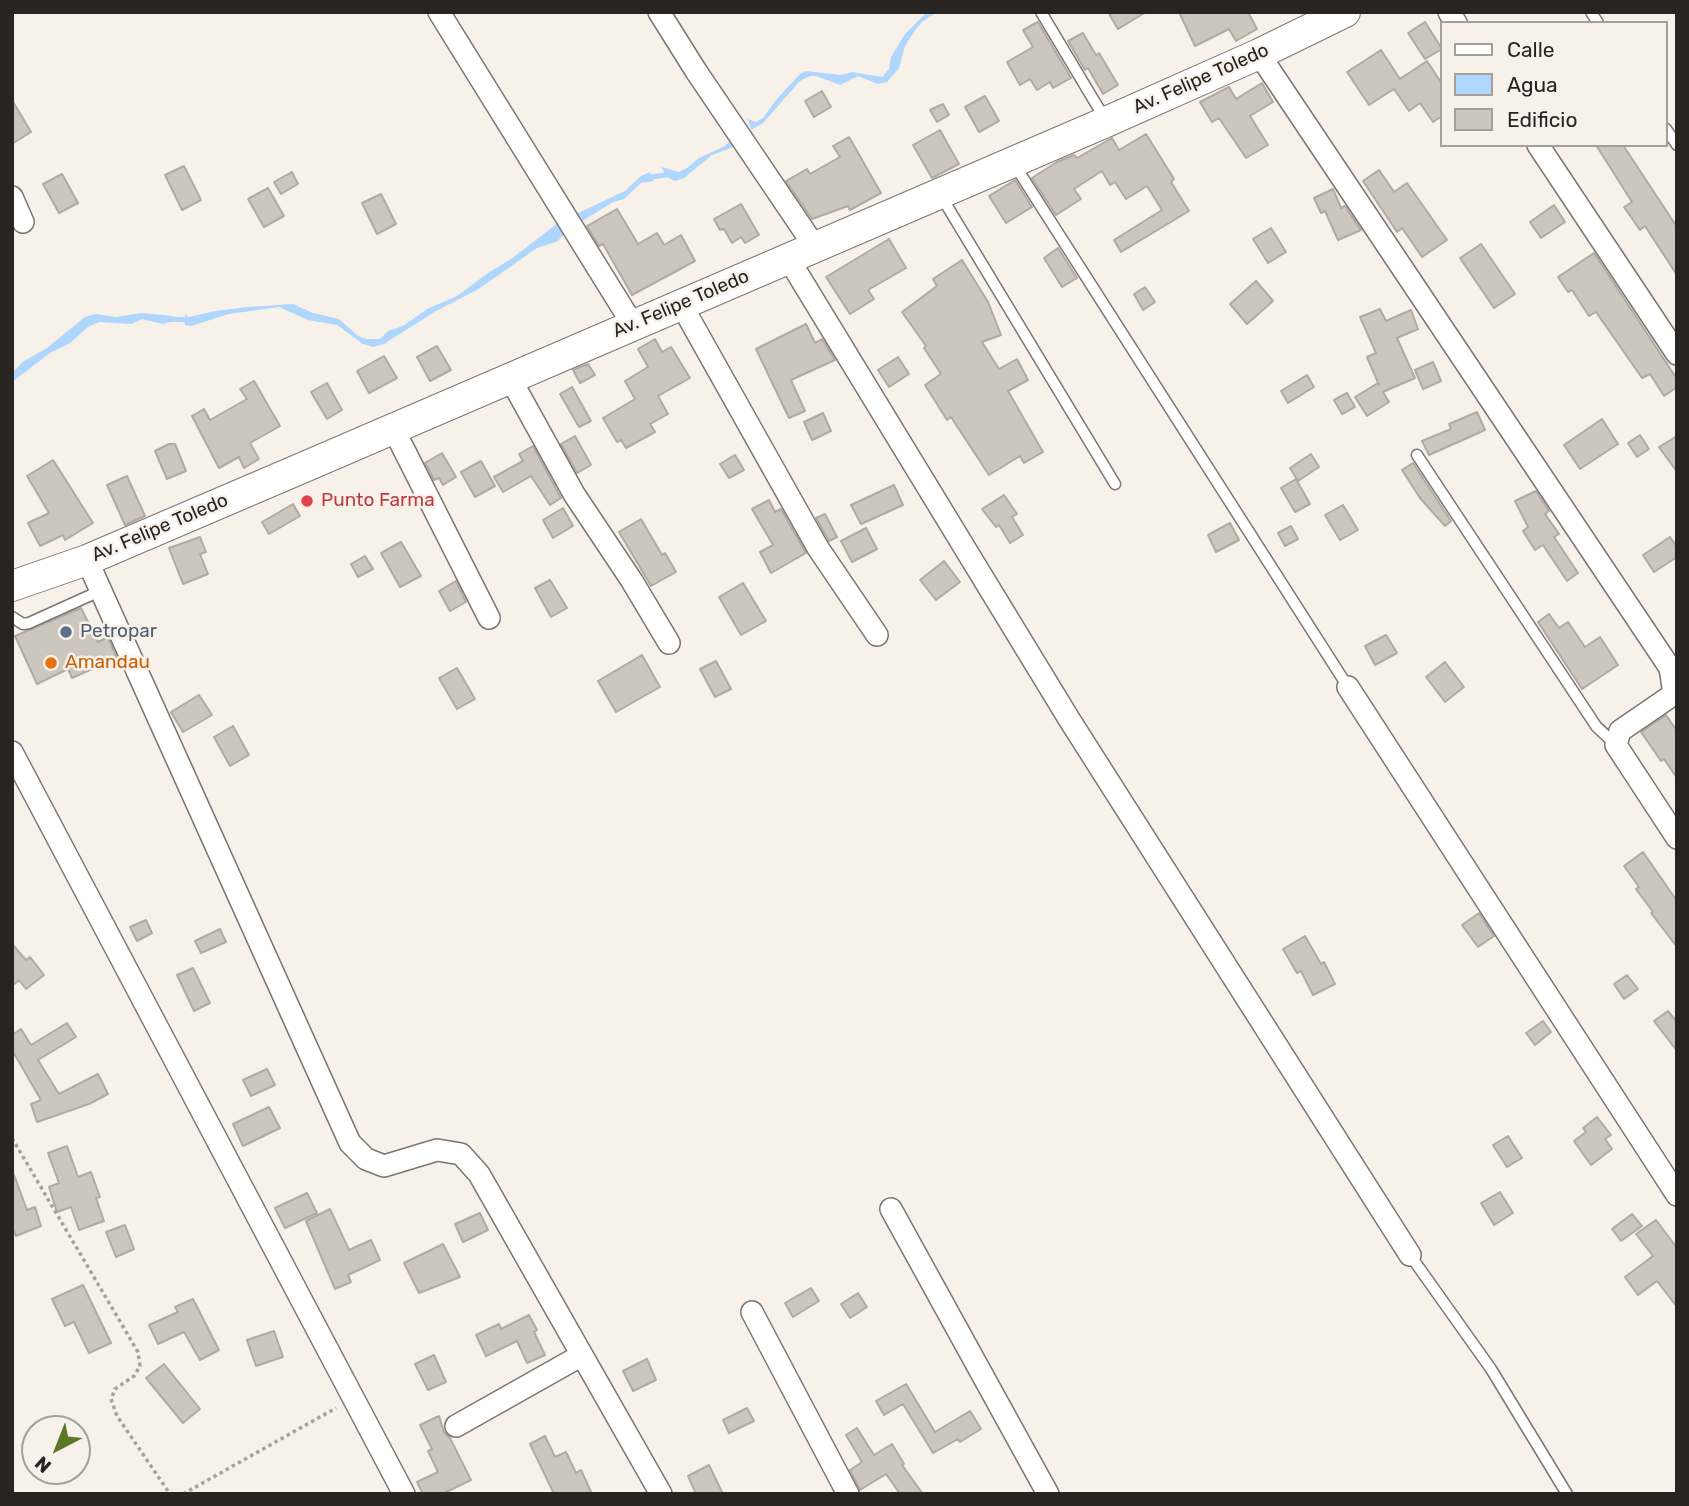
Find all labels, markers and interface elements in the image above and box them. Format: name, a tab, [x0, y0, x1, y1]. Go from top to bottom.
legend	[1440, 21, 1668, 147]
text: Calle	[1507, 37, 1555, 62]
street label: Av. Felipe Toledo	[1130, 39, 1272, 119]
text: Agua	[1507, 72, 1558, 97]
text: Edificio	[1507, 107, 1577, 132]
street label: Av. Felipe Toledo	[609, 265, 753, 343]
street label: Av. Felipe Toledo	[88, 489, 232, 567]
place label: Punto Farma	[321, 490, 435, 512]
marker: Punto Farma	[299, 493, 315, 509]
place label: Petropar	[80, 621, 157, 643]
marker: Petropar	[58, 624, 74, 640]
place label: Amandau	[65, 652, 150, 674]
marker: Amandau	[43, 655, 59, 671]
north arrow	[21, 1415, 91, 1485]
text: N	[30, 1451, 56, 1478]

